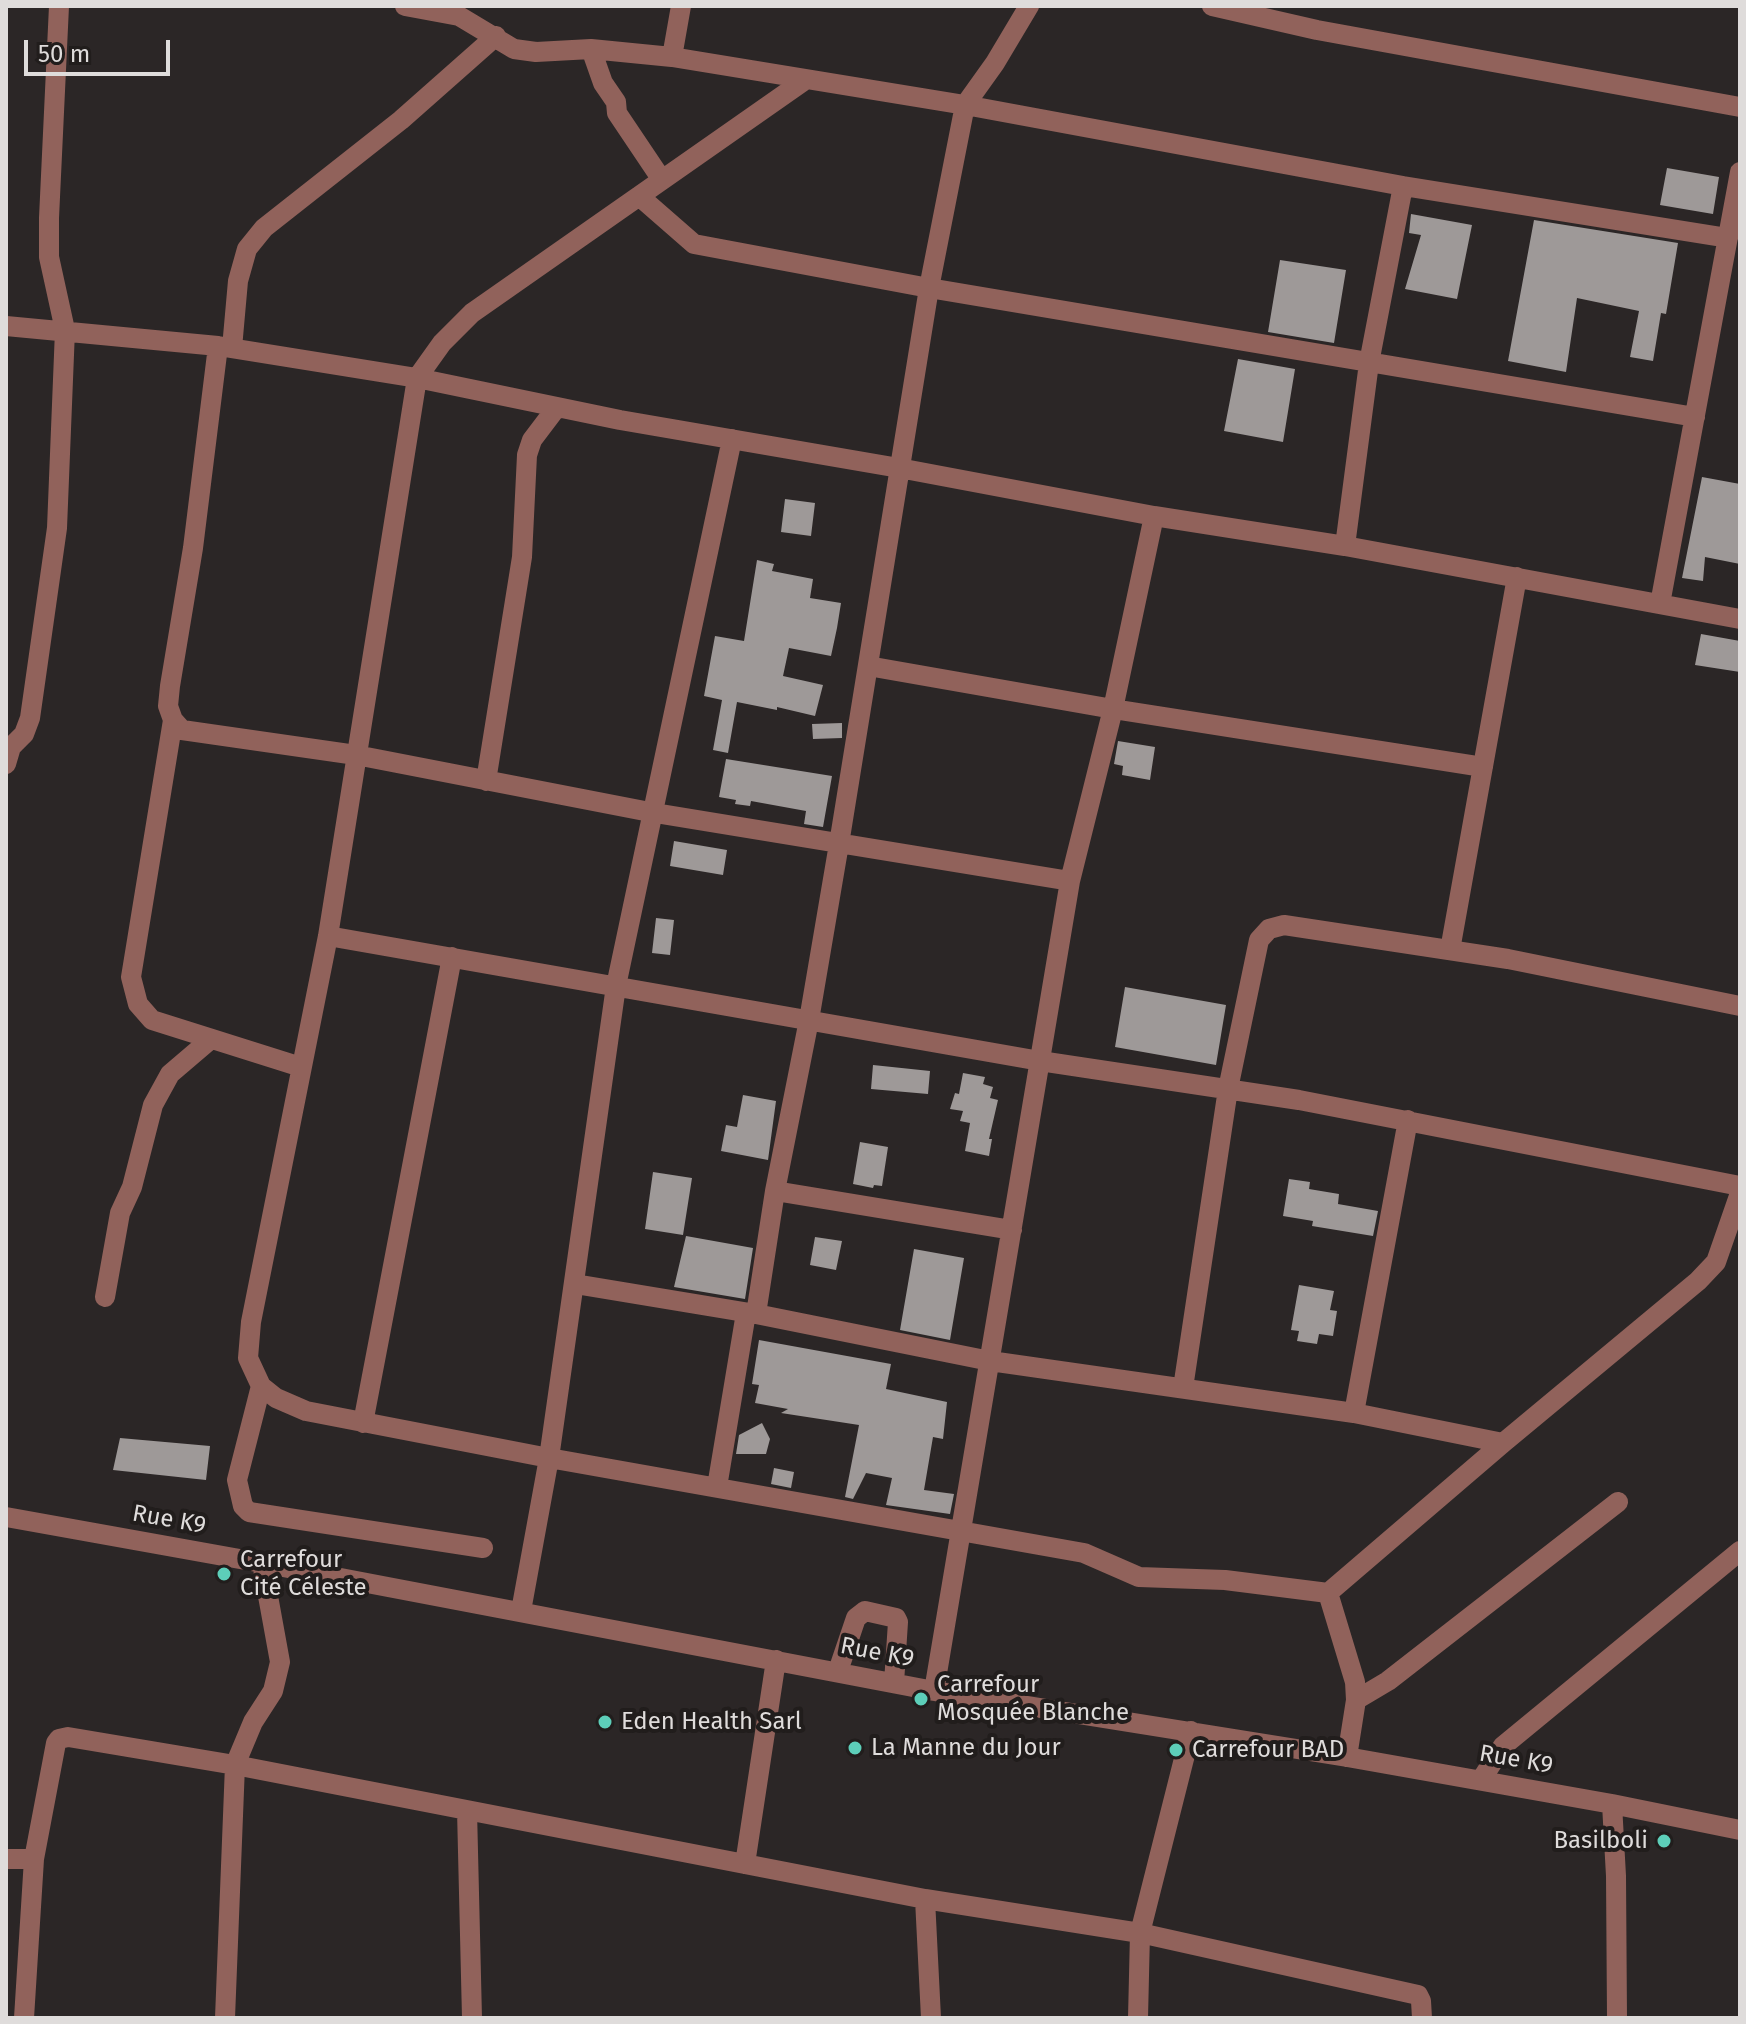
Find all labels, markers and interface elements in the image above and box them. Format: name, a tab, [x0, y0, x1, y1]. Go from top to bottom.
scale bar	[28, 24, 174, 74]
text: 50 m	[38, 40, 90, 68]
street label: Rue K9	[130, 1499, 208, 1541]
place label: Carrefour Cité Céleste	[240, 1546, 367, 1602]
marker: Carrefour Cité Céleste	[215, 1565, 233, 1583]
street label: Rue K9	[838, 1632, 916, 1674]
place label: Carrefour Mosquée Blanche	[937, 1671, 1129, 1727]
marker: Carrefour Mosquée Blanche	[912, 1690, 930, 1708]
place label: Eden Health Sarl	[621, 1708, 802, 1736]
marker: Eden Health Sarl	[596, 1713, 614, 1731]
place label: La Manne du Jour	[871, 1734, 1061, 1762]
place label: Carrefour BAD	[1192, 1736, 1344, 1764]
marker: La Manne du Jour	[846, 1739, 864, 1757]
street label: Rue K9	[1477, 1739, 1555, 1781]
marker: Carrefour BAD	[1167, 1741, 1185, 1759]
place label: Basilboli	[1554, 1827, 1648, 1855]
marker: Basilboli	[1655, 1832, 1673, 1850]

